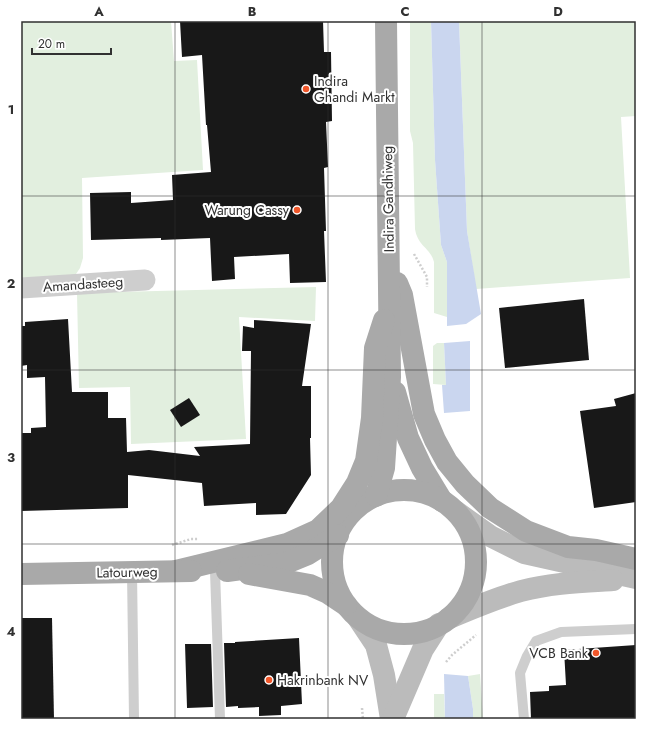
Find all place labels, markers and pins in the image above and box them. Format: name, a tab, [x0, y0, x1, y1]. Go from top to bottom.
place label: Indira Ghandi Markt	[314, 71, 395, 107]
marker: Indira Ghandi Markt	[301, 84, 311, 94]
place label: Warung Cassy	[204, 200, 290, 220]
marker: Warung Cassy	[292, 205, 302, 215]
place label: VCB Bank	[529, 643, 589, 663]
marker: VCB Bank	[591, 648, 601, 658]
place label: Hakrinbank NV	[277, 670, 369, 690]
marker: Hakrinbank NV	[264, 675, 274, 685]

